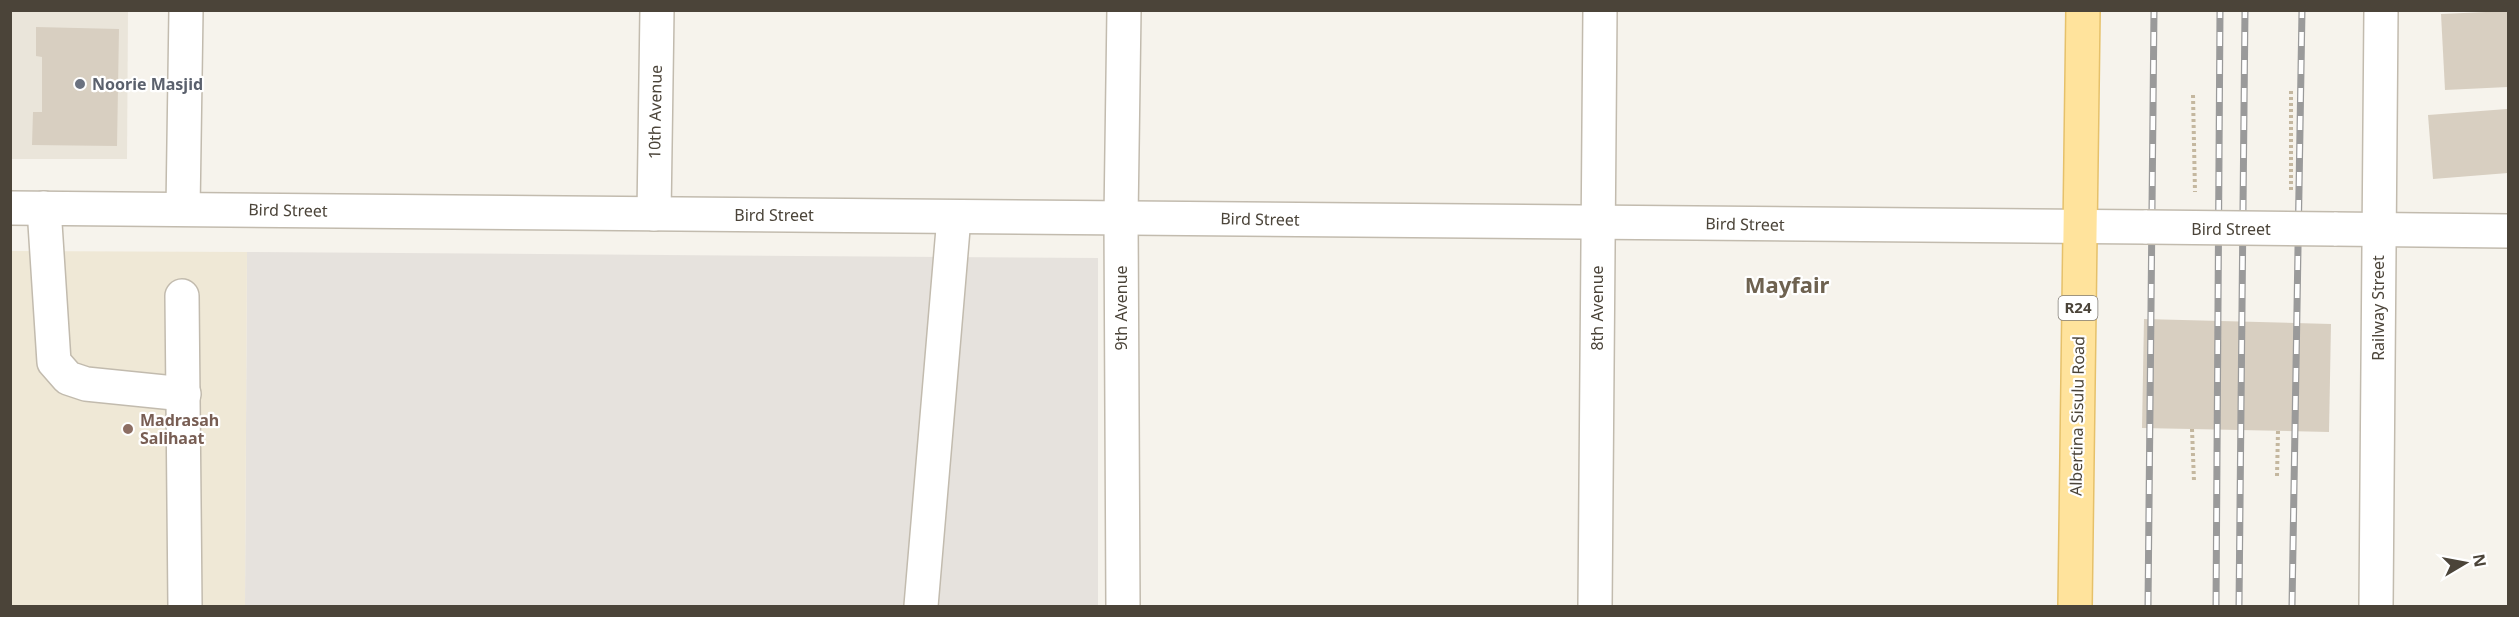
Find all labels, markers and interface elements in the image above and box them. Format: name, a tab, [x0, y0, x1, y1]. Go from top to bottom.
street label: 10th Avenue	[643, 65, 667, 159]
place label: Noorie Masjid	[92, 73, 203, 95]
marker: Noorie Masjid	[73, 77, 87, 91]
street label: Bird Street	[248, 198, 328, 222]
street label: Bird Street	[734, 204, 814, 226]
street label: Bird Street	[1220, 207, 1300, 231]
street label: Bird Street	[1705, 212, 1785, 236]
street label: Bird Street	[2191, 218, 2271, 240]
street label: Railway Street	[2367, 255, 2389, 361]
street label: 9th Avenue	[1110, 265, 1132, 351]
street label: 8th Avenue	[1586, 265, 1608, 351]
district label: Mayfair	[1745, 269, 1829, 299]
road number: R24	[2058, 296, 2098, 320]
street label: Albertina Sisulu Road	[2065, 336, 2089, 496]
place label: Madrasah Salihaat	[140, 409, 219, 449]
marker: Madrasah Salihaat	[121, 422, 135, 436]
north arrow	[2435, 533, 2495, 593]
text: N	[2468, 552, 2492, 569]

